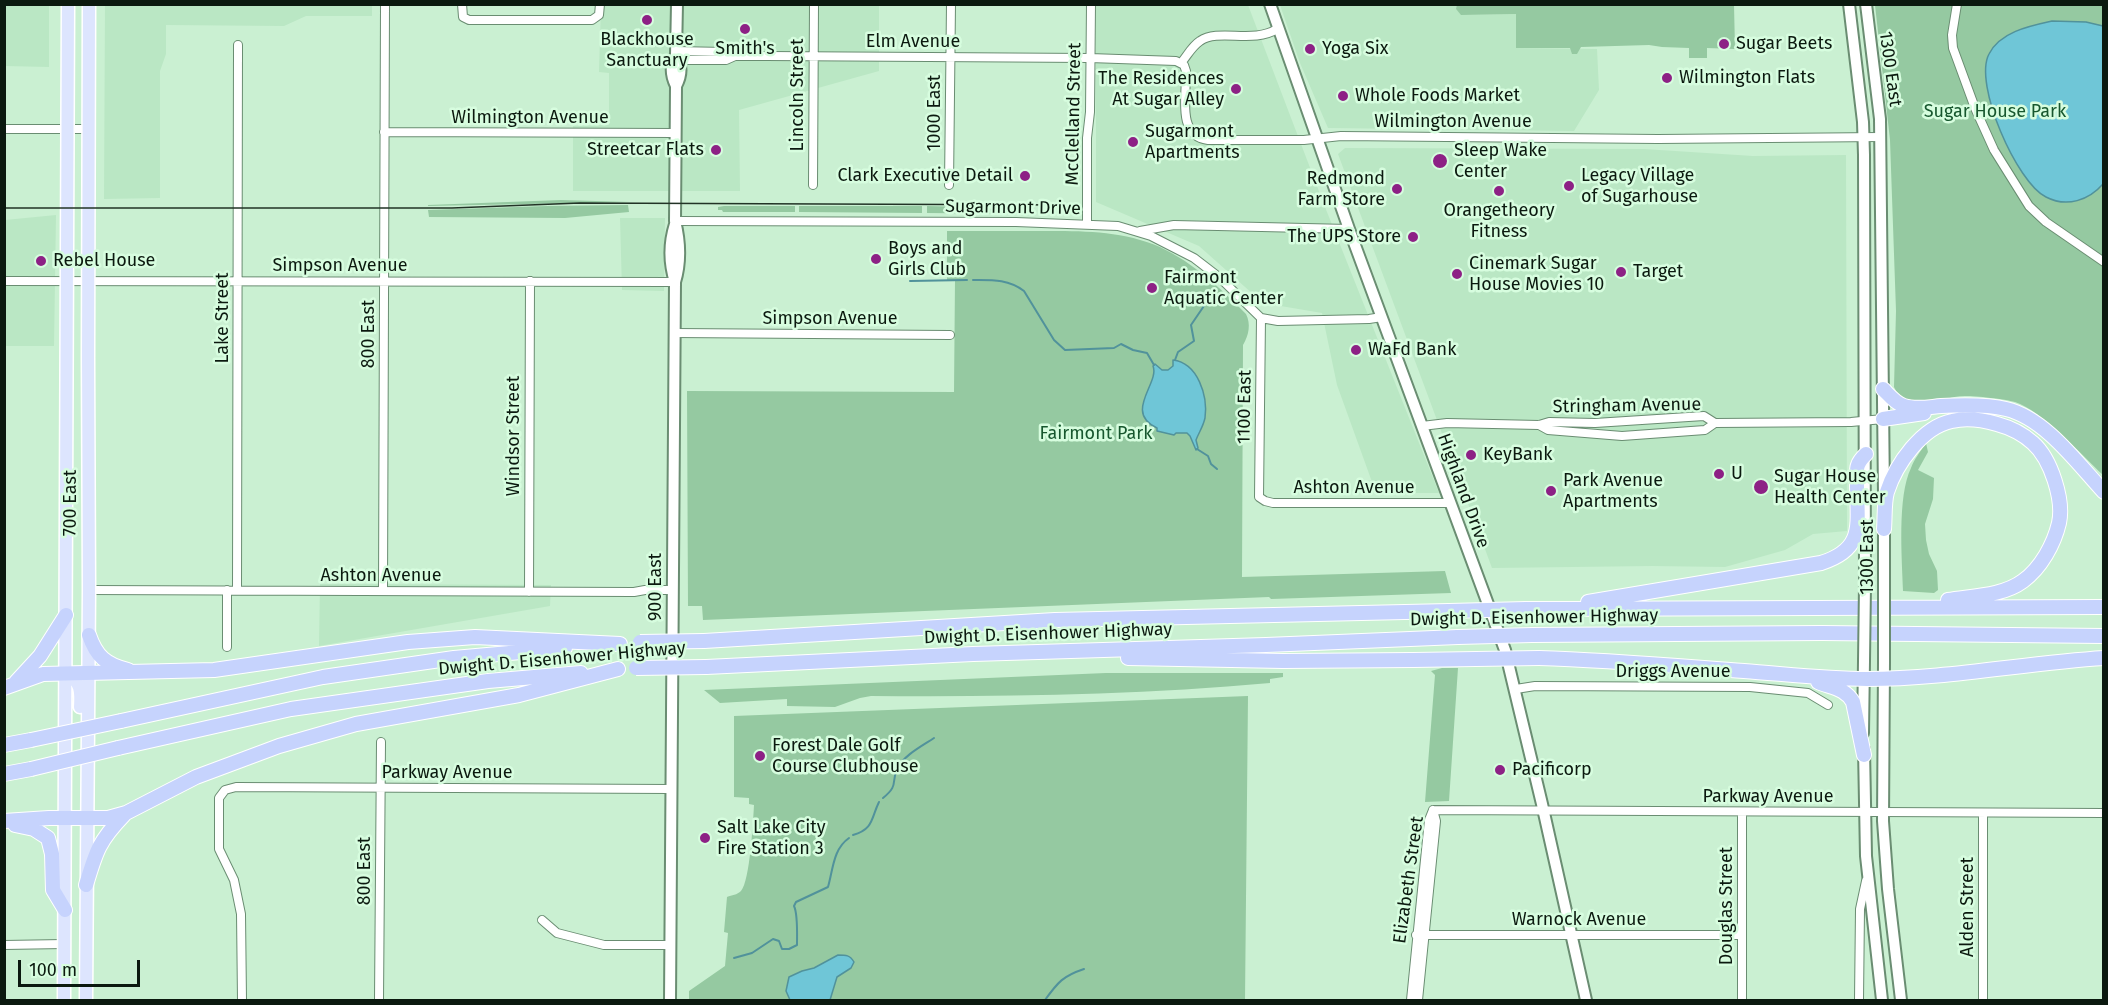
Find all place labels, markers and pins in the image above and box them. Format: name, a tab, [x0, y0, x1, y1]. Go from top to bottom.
marker: Blackhouse Sanctuary	[640, 13, 654, 27]
marker: Smith's	[738, 22, 752, 36]
place label: Blackhouse Sanctuary	[600, 29, 694, 72]
place label: Sugar Beets	[1736, 33, 1832, 55]
marker: Sugar Beets	[1717, 37, 1731, 51]
place label: Smith's	[715, 38, 775, 60]
place label: Yoga Six	[1322, 38, 1389, 60]
marker: Yoga Six	[1303, 42, 1317, 56]
place label: Wilmington Flats	[1679, 67, 1815, 89]
place label: The Residences At Sugar Alley	[1098, 68, 1224, 110]
marker: Wilmington Flats	[1660, 71, 1674, 85]
marker: The Residences At Sugar Alley	[1229, 82, 1243, 96]
place label: Whole Foods Market	[1355, 85, 1520, 107]
marker: Whole Foods Market	[1336, 89, 1350, 103]
place label: Sugarmont Apartments	[1145, 121, 1240, 164]
marker: Sugarmont Apartments	[1126, 135, 1140, 149]
place label: Streetcar Flats	[587, 139, 704, 161]
place label: Sleep Wake Center	[1454, 140, 1547, 182]
marker: Streetcar Flats	[709, 143, 723, 157]
marker: Sleep Wake Center	[1431, 152, 1449, 170]
place label: Clark Executive Detail	[837, 165, 1013, 187]
place label: Legacy Village of Sugarhouse	[1581, 165, 1698, 207]
place label: Redmond Farm Store	[1298, 168, 1385, 210]
marker: Clark Executive Detail	[1018, 169, 1032, 183]
marker: Legacy Village of Sugarhouse	[1562, 179, 1576, 193]
marker: Redmond Farm Store	[1390, 182, 1404, 196]
marker: Orangetheory Fitness	[1492, 184, 1506, 198]
place label: Orangetheory Fitness	[1443, 200, 1555, 242]
place label: The UPS Store	[1287, 226, 1401, 248]
marker: The UPS Store	[1406, 230, 1420, 244]
place label: Boys and Girls Club	[888, 238, 966, 280]
place label: Rebel House	[53, 250, 155, 272]
marker: Boys and Girls Club	[869, 252, 883, 266]
place label: Cinemark Sugar House Movies 10	[1469, 253, 1604, 296]
marker: Rebel House	[34, 254, 48, 268]
place label: Target	[1633, 261, 1683, 283]
marker: Target	[1614, 265, 1628, 279]
place label: Fairmont Aquatic Center	[1164, 267, 1283, 310]
marker: Cinemark Sugar House Movies 10	[1450, 267, 1464, 281]
marker: Fairmont Aquatic Center	[1145, 281, 1159, 295]
place label: WaFd Bank	[1368, 339, 1456, 361]
marker: WaFd Bank	[1349, 343, 1363, 357]
place label: KeyBank	[1483, 444, 1552, 466]
marker: KeyBank	[1464, 448, 1478, 462]
place label: U	[1731, 463, 1743, 485]
place label: Sugar House Health Center	[1774, 466, 1886, 508]
marker: U	[1712, 467, 1726, 481]
place label: Park Avenue Apartments	[1563, 470, 1663, 512]
marker: Sugar House Health Center	[1752, 478, 1770, 496]
marker: Park Avenue Apartments	[1544, 484, 1558, 498]
place label: Forest Dale Golf Course Clubhouse	[772, 735, 918, 777]
marker: Forest Dale Golf Course Clubhouse	[753, 749, 767, 763]
place label: Pacificorp	[1512, 759, 1592, 781]
marker: Pacificorp	[1493, 763, 1507, 777]
place label: Salt Lake City Fire Station 3	[717, 817, 826, 860]
marker: Salt Lake City Fire Station 3	[698, 831, 712, 845]

